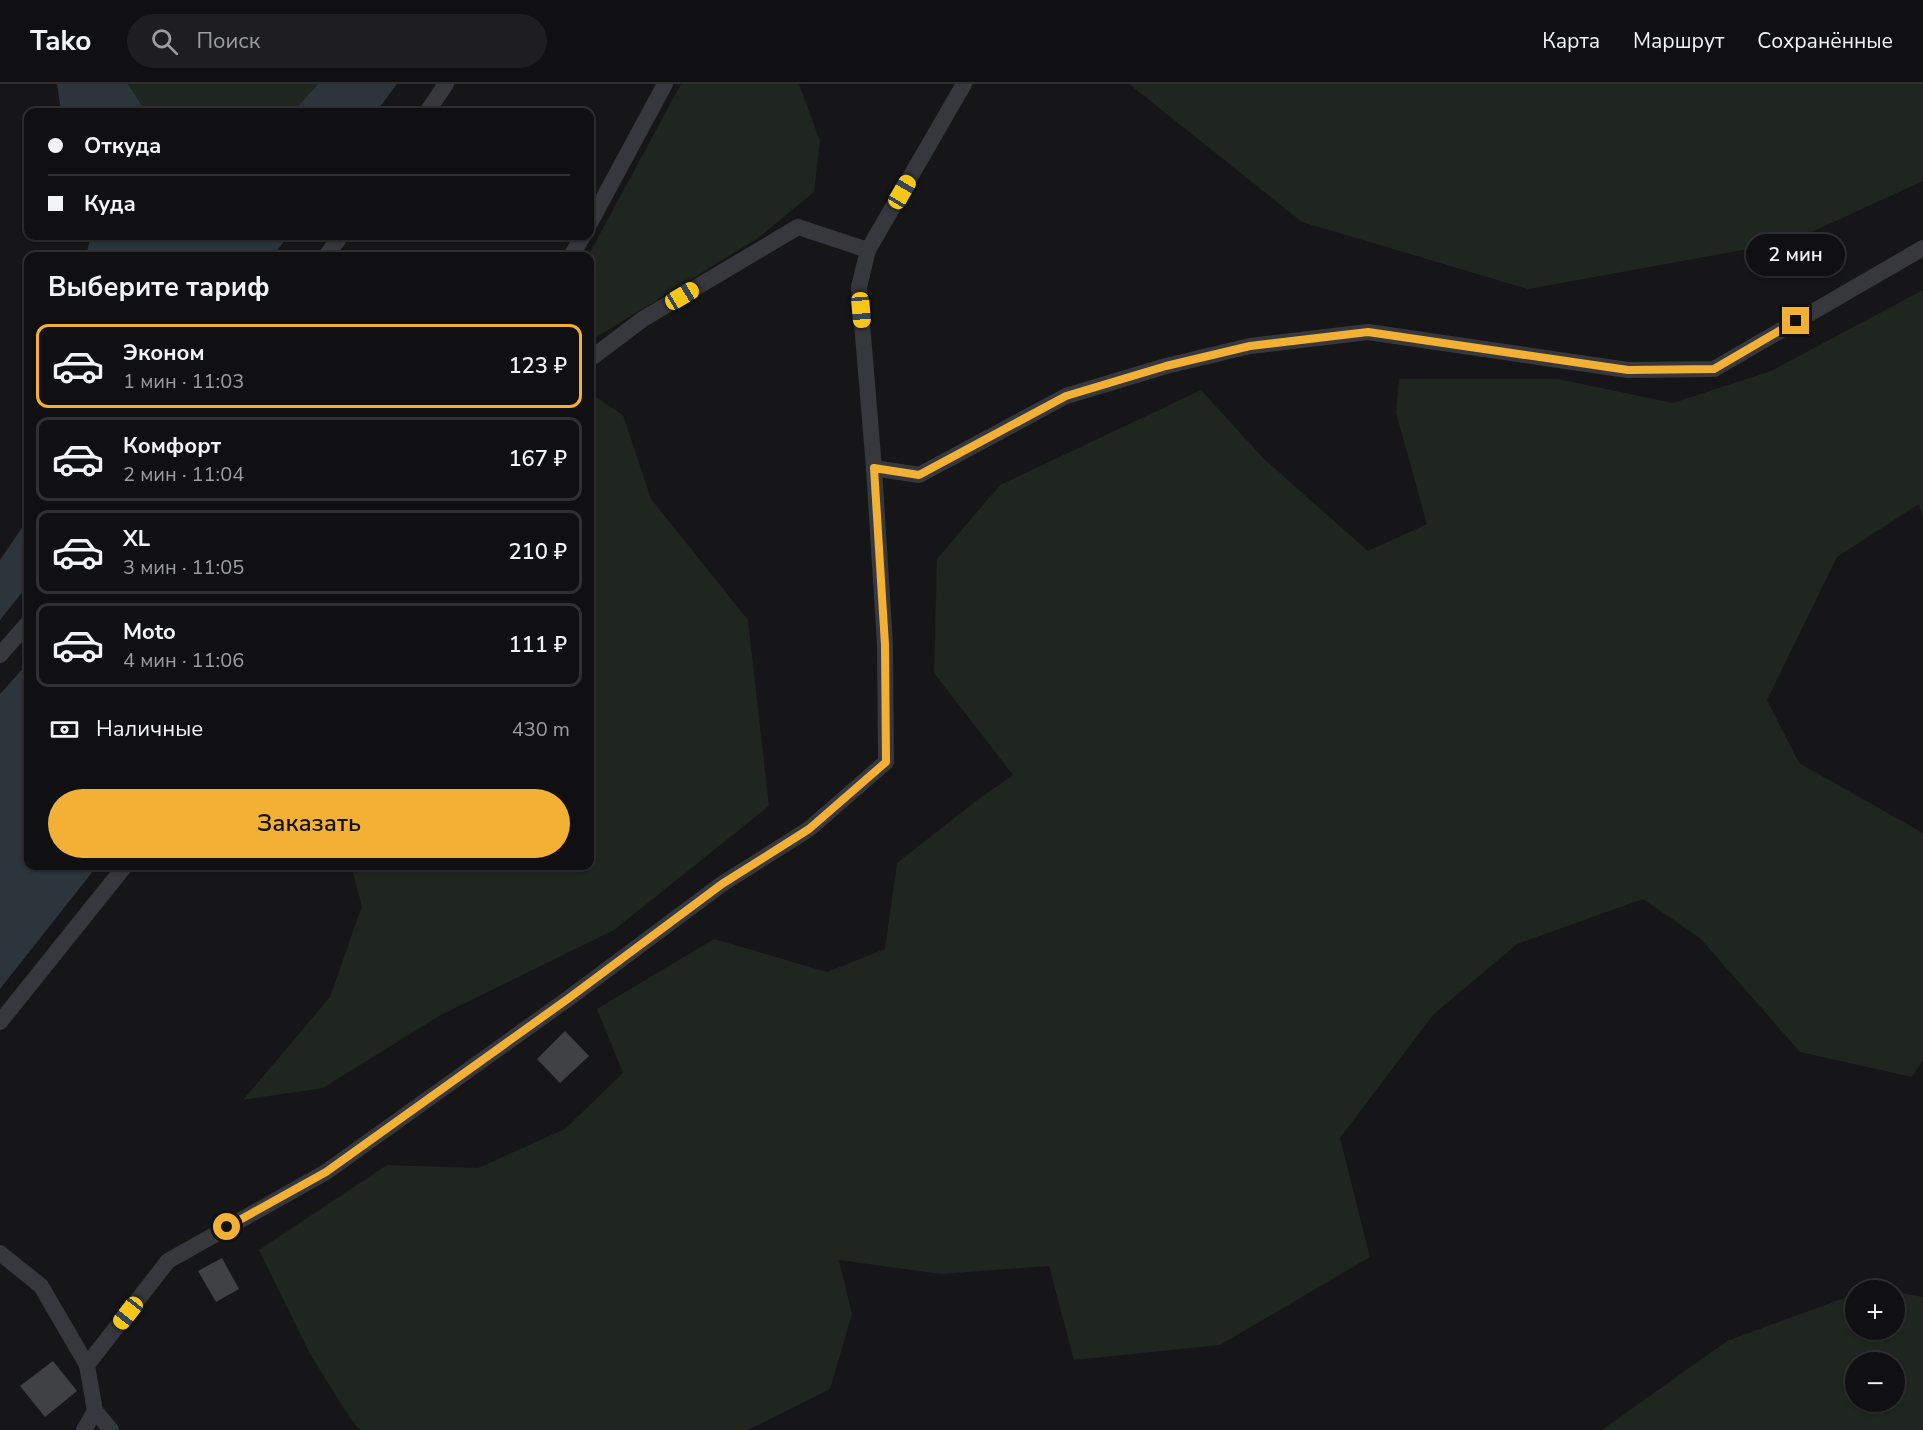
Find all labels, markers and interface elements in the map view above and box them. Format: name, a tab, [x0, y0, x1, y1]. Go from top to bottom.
search box	[127, 14, 547, 68]
text: Tako	[30, 22, 91, 60]
icon: search	[148, 25, 181, 58]
text: Поиск	[196, 26, 260, 56]
text: Карта	[1542, 27, 1600, 55]
text: Маршрут	[1633, 27, 1724, 55]
text: Сохранённые	[1757, 27, 1893, 55]
text: Откуда	[84, 131, 161, 161]
car	[885, 172, 919, 212]
text: Куда	[84, 189, 136, 219]
callout: 2 мин	[1746, 234, 1846, 276]
text: 2 мин	[1768, 241, 1823, 268]
text: Выберите тариф	[48, 269, 270, 306]
car	[662, 279, 702, 313]
car	[850, 291, 872, 329]
route end	[1782, 307, 1809, 334]
text: Эконом	[123, 338, 205, 368]
icon: car	[51, 339, 105, 393]
text: 123 ₽	[508, 351, 567, 381]
text: 1 мин · 11:03	[123, 368, 244, 395]
text: Комфорт	[123, 431, 221, 461]
icon: car	[51, 432, 105, 486]
text: 167 ₽	[508, 444, 567, 474]
text: 2 мин · 11:04	[123, 461, 244, 488]
text: XL	[123, 524, 150, 554]
icon: car	[51, 525, 105, 579]
text: 210 ₽	[508, 537, 567, 567]
text: 3 мин · 11:05	[123, 554, 244, 581]
text: Moto	[123, 617, 176, 647]
icon: car	[51, 618, 105, 672]
text: 111 ₽	[508, 630, 567, 660]
text: 4 мин · 11:06	[123, 647, 244, 674]
icon: cash	[48, 713, 81, 746]
text: Наличные	[96, 714, 203, 744]
text: 430 m	[512, 716, 570, 743]
button: Заказать	[48, 789, 570, 858]
route start	[213, 1213, 240, 1240]
map controls	[1845, 1280, 1905, 1412]
button: +	[1845, 1280, 1905, 1340]
car	[110, 1293, 146, 1333]
button: −	[1845, 1352, 1905, 1412]

